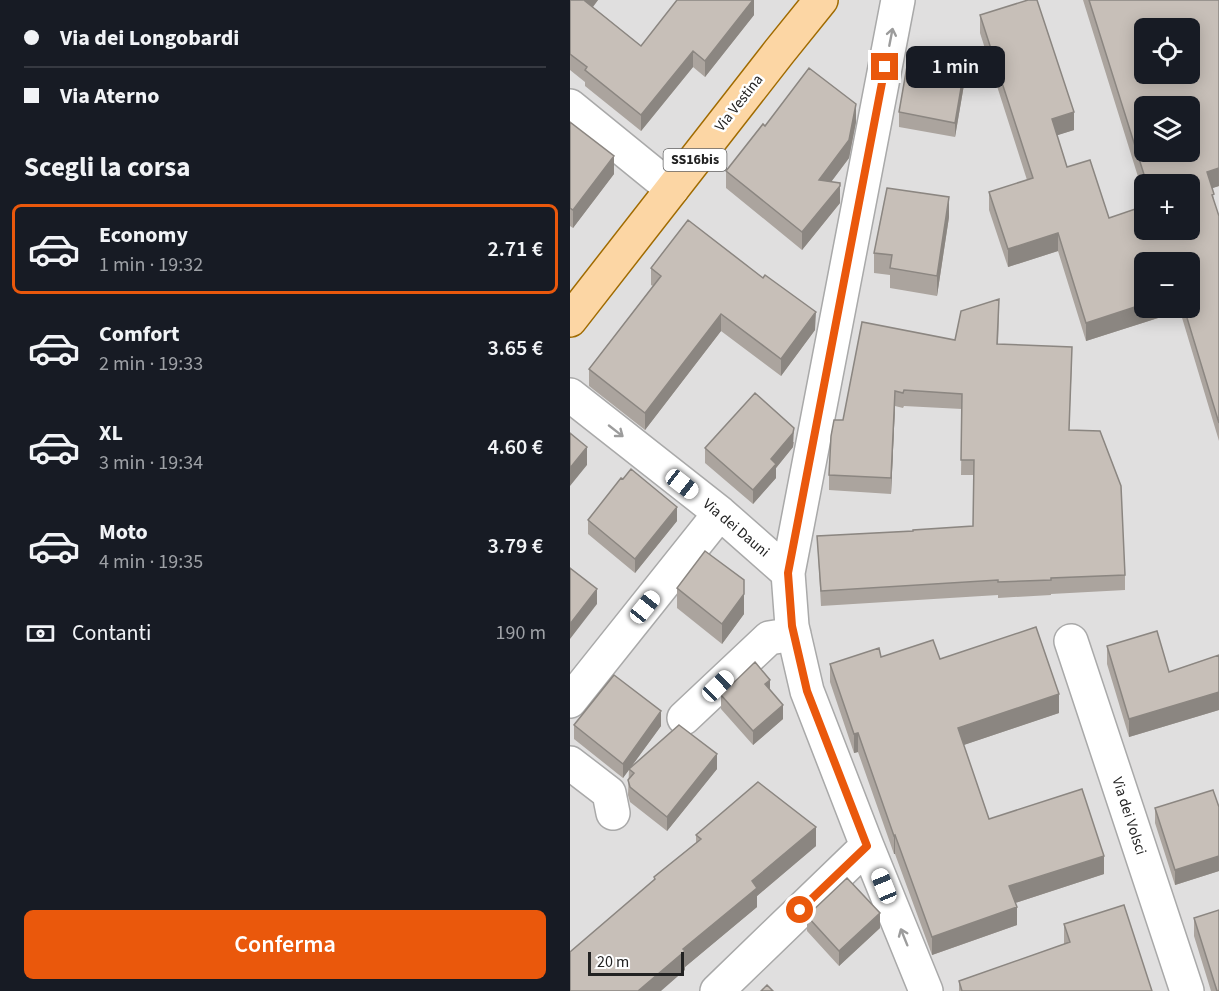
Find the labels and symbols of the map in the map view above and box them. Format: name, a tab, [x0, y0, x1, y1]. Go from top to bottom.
one-way arrow	[886, 28, 897, 47]
callout: 1 min	[906, 46, 1005, 88]
route end	[871, 53, 898, 80]
street label: Via Vestina	[710, 70, 768, 136]
road number: SS16bis	[664, 149, 726, 171]
one-way arrow	[608, 425, 624, 438]
car	[662, 466, 702, 502]
street label: Via dei Dauni	[698, 494, 774, 562]
car	[627, 587, 663, 627]
car	[699, 667, 737, 705]
street label: Via dei Volsci	[1107, 774, 1151, 858]
car	[869, 866, 899, 906]
route start	[786, 896, 813, 923]
one-way arrow	[898, 928, 909, 947]
scale bar	[588, 949, 684, 976]

